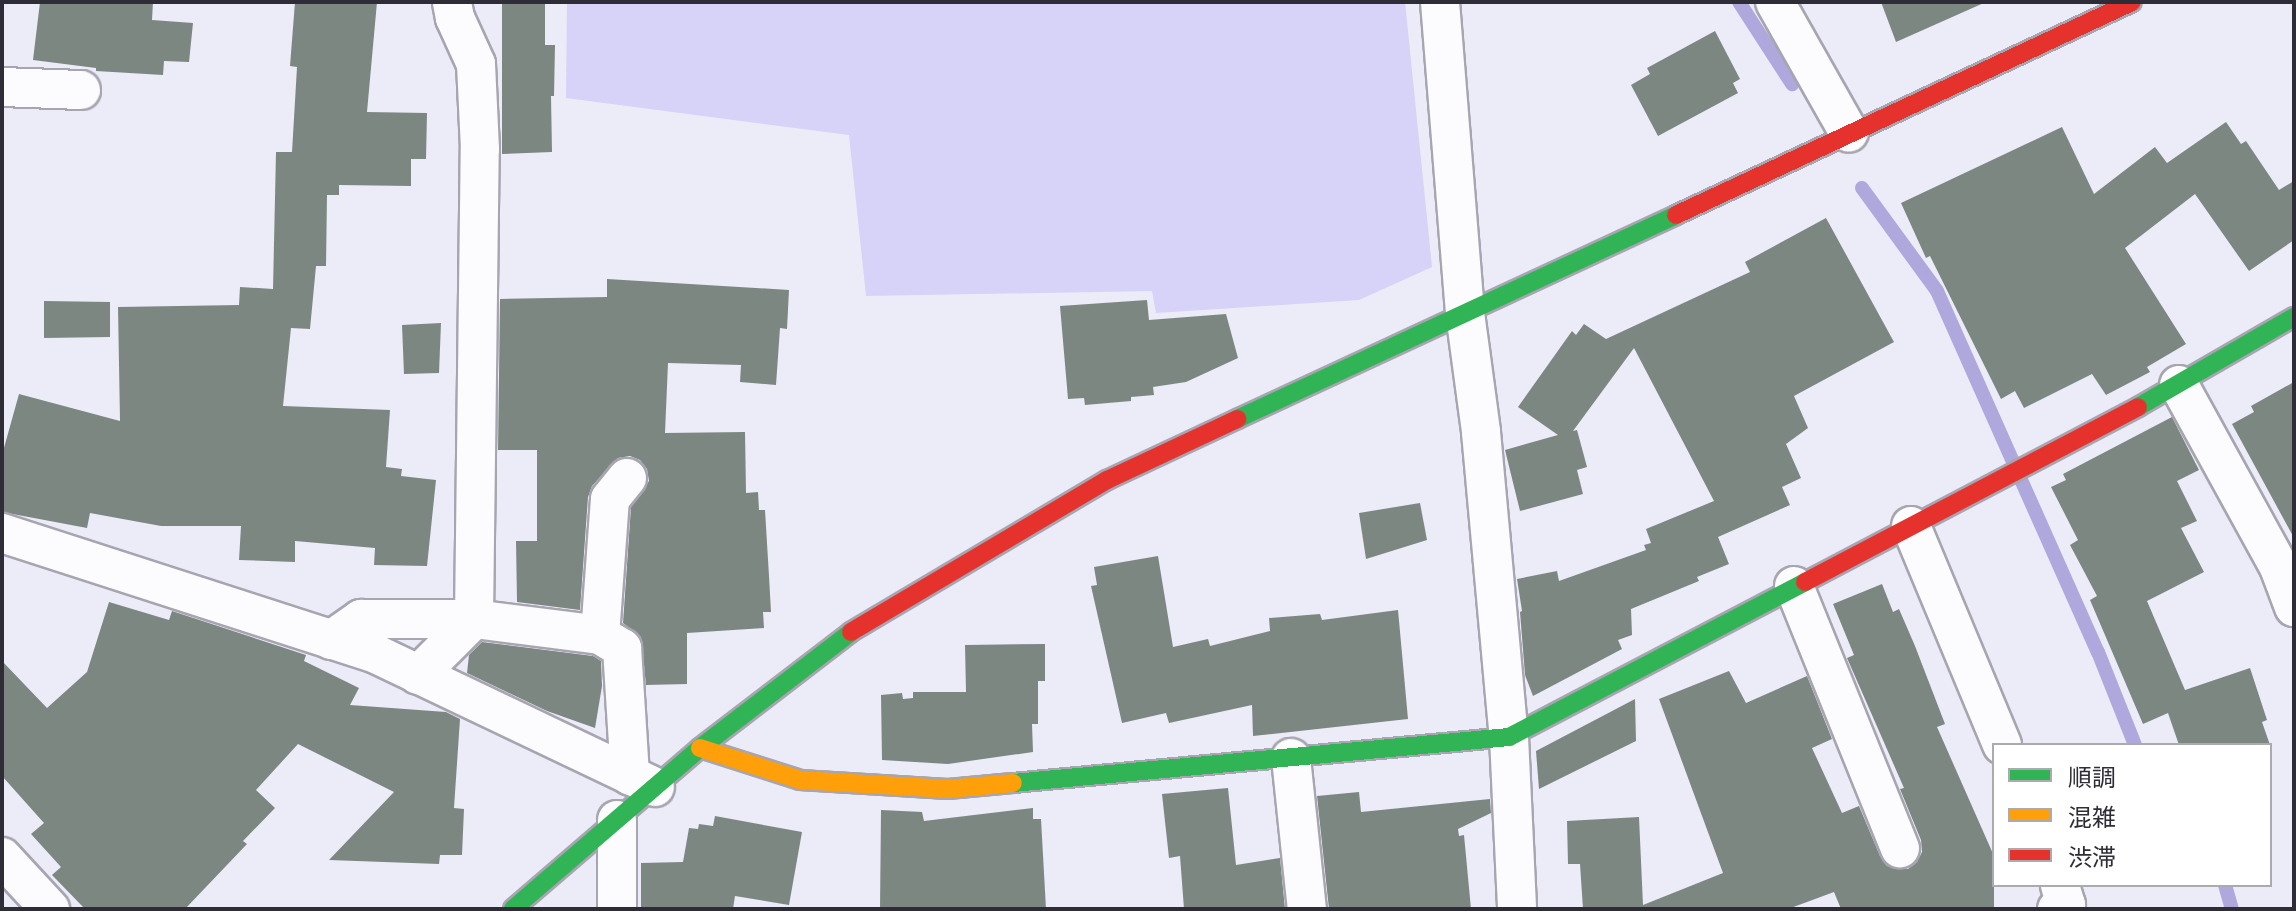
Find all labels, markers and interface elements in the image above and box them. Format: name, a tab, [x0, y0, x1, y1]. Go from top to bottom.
legend	[1992, 743, 2272, 887]
text: 順調	[2068, 764, 2116, 792]
text: 混雑	[2068, 804, 2116, 832]
text: 渋滞	[2068, 844, 2116, 872]

